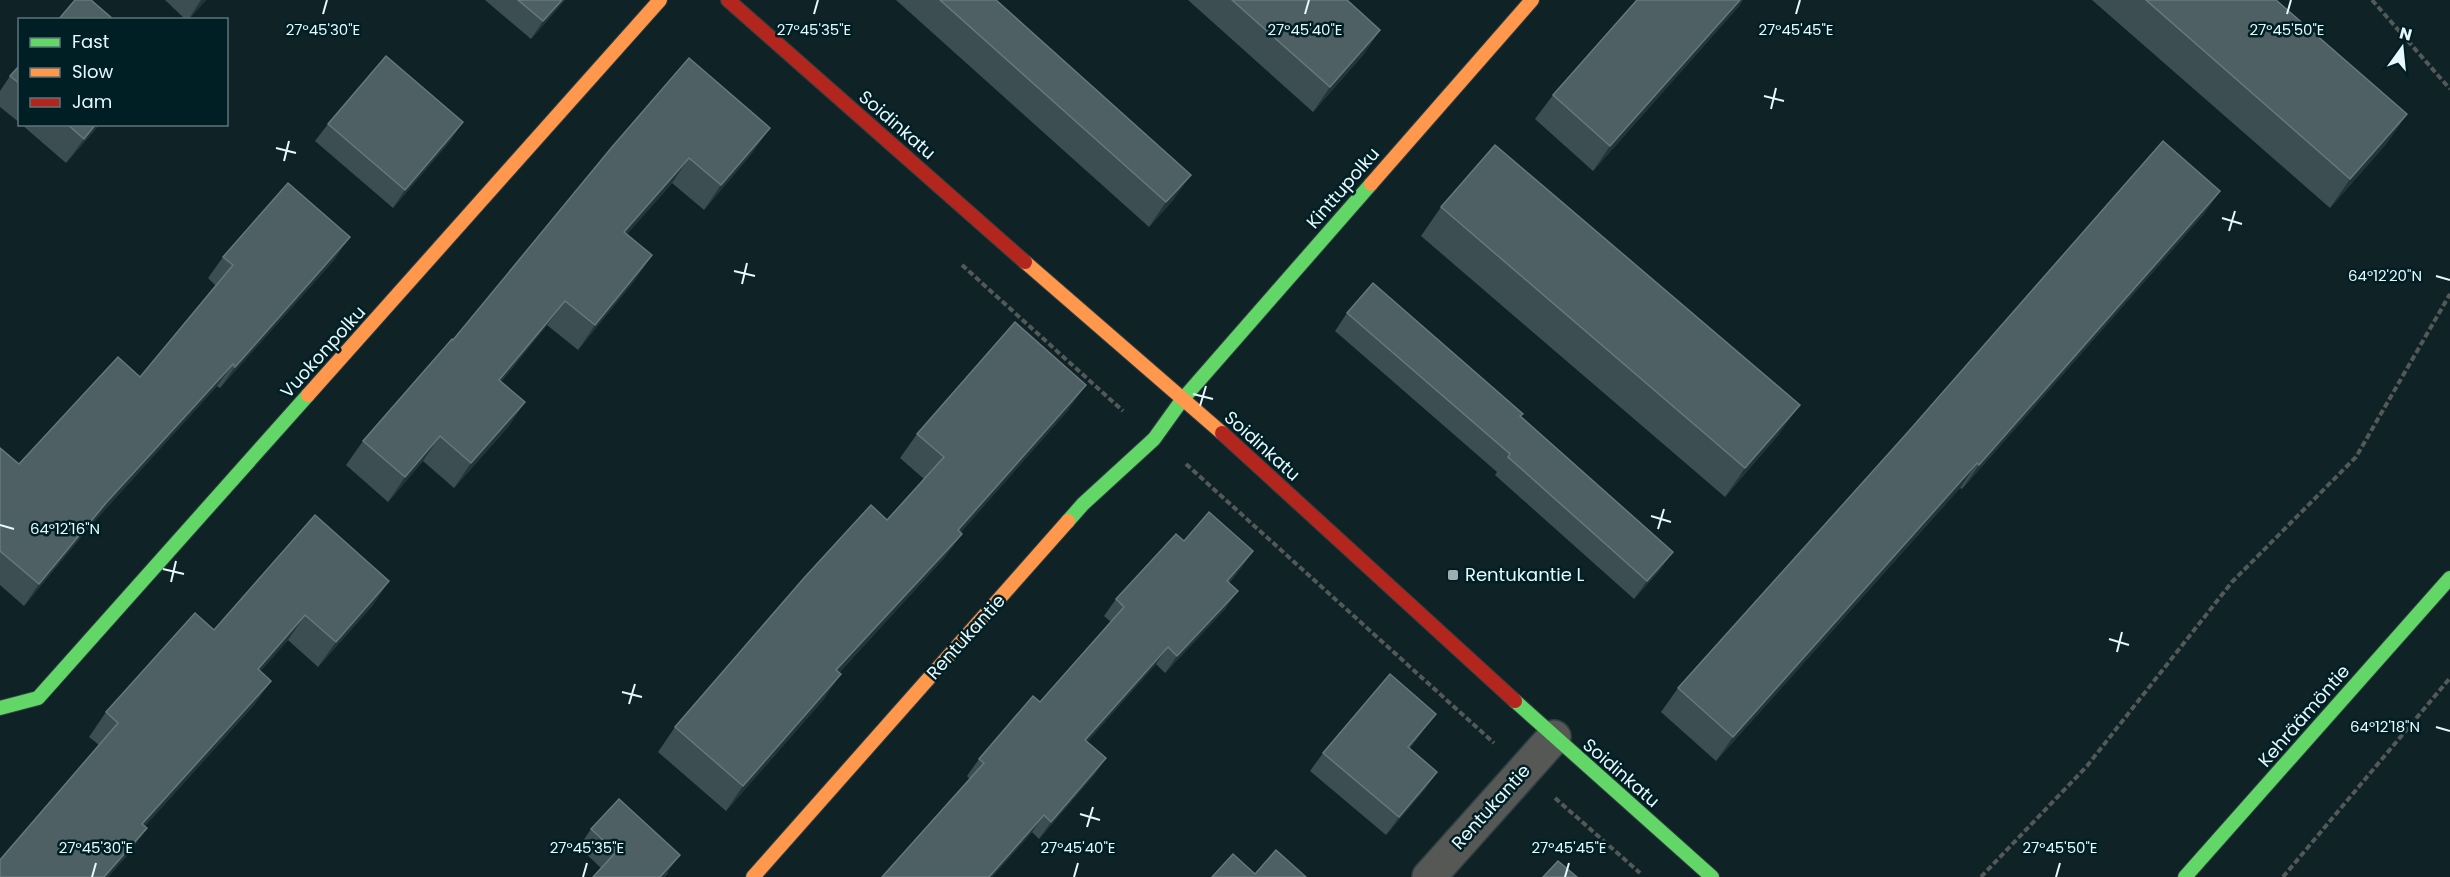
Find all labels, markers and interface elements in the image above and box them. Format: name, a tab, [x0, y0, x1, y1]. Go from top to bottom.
legend	[18, 18, 228, 126]
north arrow	[2372, 18, 2432, 78]
text: 27°45'30"E	[286, 19, 360, 40]
text: 27°45'35"E	[777, 19, 851, 40]
text: 27°45'40"E	[1267, 19, 1343, 40]
text: 27°45'45"E	[1758, 19, 1834, 40]
text: 27°45'50"E	[2249, 19, 2325, 40]
text: N	[2397, 21, 2415, 47]
text: Fast	[72, 29, 109, 54]
text: Slow	[72, 59, 114, 84]
street label: Soidinkatu	[854, 84, 941, 165]
text: Jam	[72, 89, 112, 114]
street label: Kinttupolku	[1300, 142, 1385, 234]
text: 64°12'20"N	[2348, 265, 2422, 286]
street label: Vuokonpolku	[274, 300, 371, 403]
street label: Soidinkatu	[1219, 405, 1306, 486]
text: 64°12'16"N	[30, 518, 100, 539]
place label: Rentukantie L	[1465, 562, 1585, 587]
marker: Rentukantie L	[1446, 568, 1460, 582]
street label: Rentukantie	[921, 589, 1011, 685]
street label: Kehräämöntie	[2252, 659, 2355, 772]
text: 64°12'18"N	[2350, 716, 2420, 737]
street label: Soidinkatu	[1578, 732, 1665, 813]
street label: Rentukantie	[1446, 759, 1536, 855]
text: 27°45'30"E	[59, 837, 133, 858]
text: 27°45'35"E	[550, 837, 624, 858]
text: 27°45'40"E	[1040, 837, 1116, 858]
text: 27°45'45"E	[1531, 837, 1607, 858]
text: 27°45'50"E	[2022, 837, 2098, 858]

